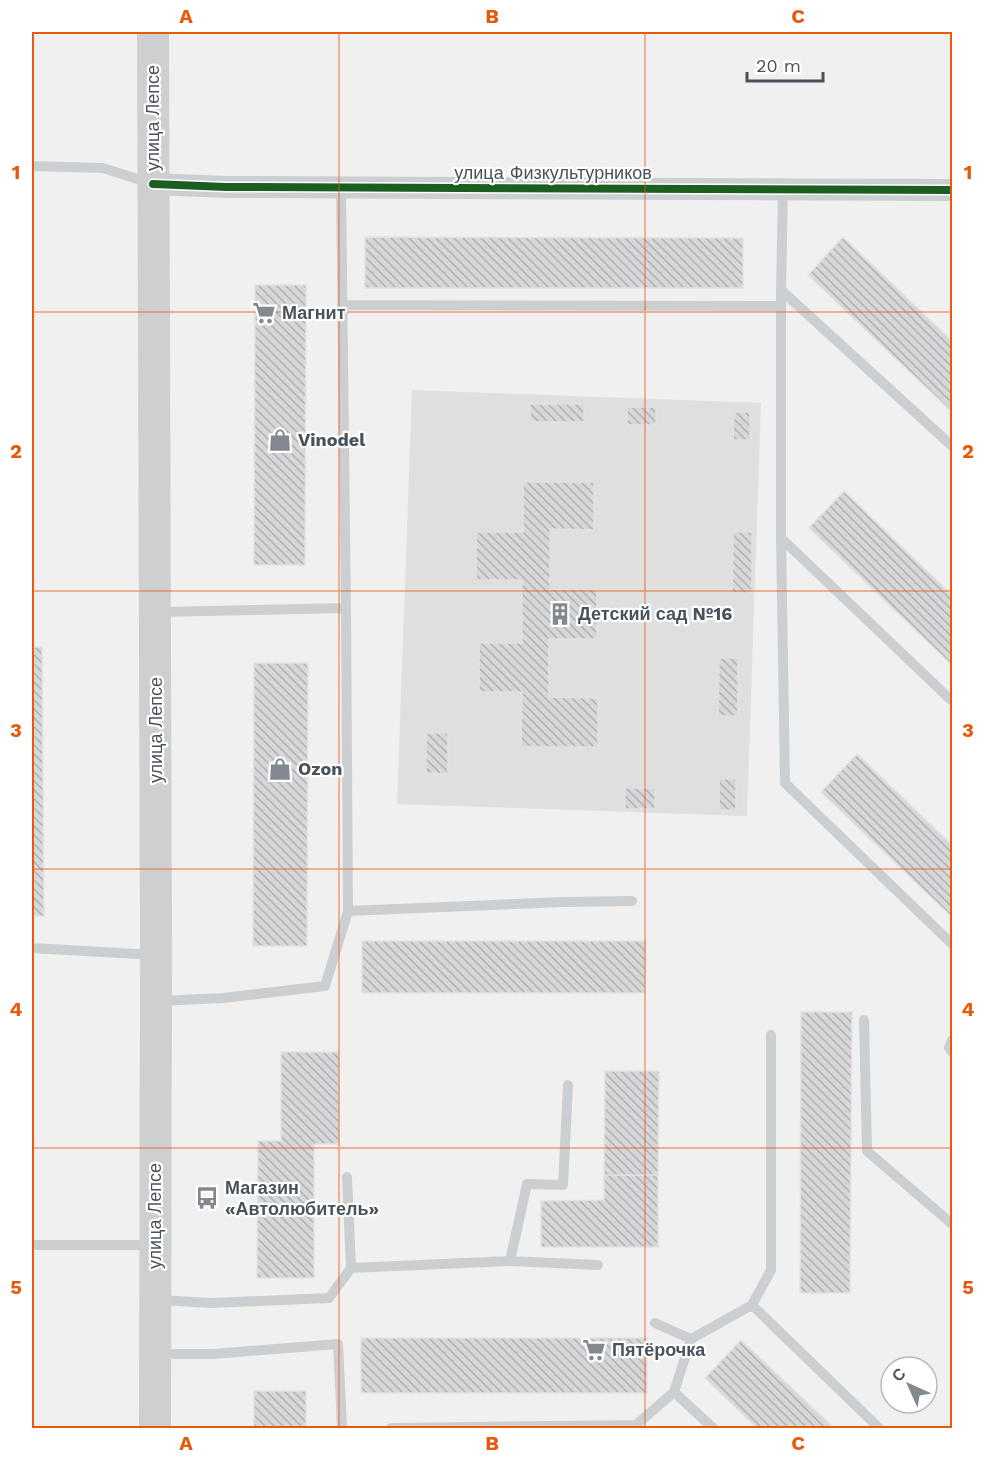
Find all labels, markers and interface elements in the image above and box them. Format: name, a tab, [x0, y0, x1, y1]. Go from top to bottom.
text: A	[179, 4, 193, 28]
text: B	[485, 4, 499, 28]
text: C	[791, 4, 805, 28]
scale bar	[747, 45, 824, 83]
text: 20 m	[756, 55, 801, 76]
street label: улица Лепсе	[142, 65, 163, 171]
text: 1	[12, 160, 20, 184]
text: 1	[964, 160, 972, 184]
street label: улица Физкультурников	[454, 162, 652, 183]
supermarket icon: Магнит	[251, 300, 277, 326]
place label: Магнит	[282, 302, 346, 323]
shop icon: Vinodel	[267, 427, 293, 453]
place label: Vinodel	[298, 429, 365, 450]
text: 2	[10, 439, 22, 463]
text: 2	[962, 439, 974, 463]
building icon: Детский сад №16	[547, 601, 573, 627]
place label: Детский сад №16	[578, 603, 732, 624]
street label: улица Лепсе	[145, 677, 166, 783]
text: 3	[10, 718, 22, 742]
text: 3	[962, 718, 974, 742]
shop icon: Ozon	[267, 756, 293, 782]
place label: Ozon	[298, 758, 342, 779]
text: 4	[10, 997, 23, 1021]
text: 4	[962, 997, 975, 1021]
street label: улица Лепсе	[144, 1163, 165, 1269]
place label: Магазин «Автолюбитель»	[225, 1177, 379, 1219]
bus stop icon: Магазин «Автолюбитель»	[194, 1185, 220, 1211]
text: 5	[10, 1275, 22, 1299]
text: 5	[962, 1275, 974, 1299]
supermarket icon: Пятёрочка	[581, 1337, 607, 1363]
place label: Пятёрочка	[612, 1339, 706, 1360]
north arrow	[879, 1355, 939, 1415]
text: С	[888, 1364, 910, 1386]
text: A	[179, 1431, 193, 1455]
text: B	[485, 1431, 499, 1455]
text: C	[791, 1431, 805, 1455]

